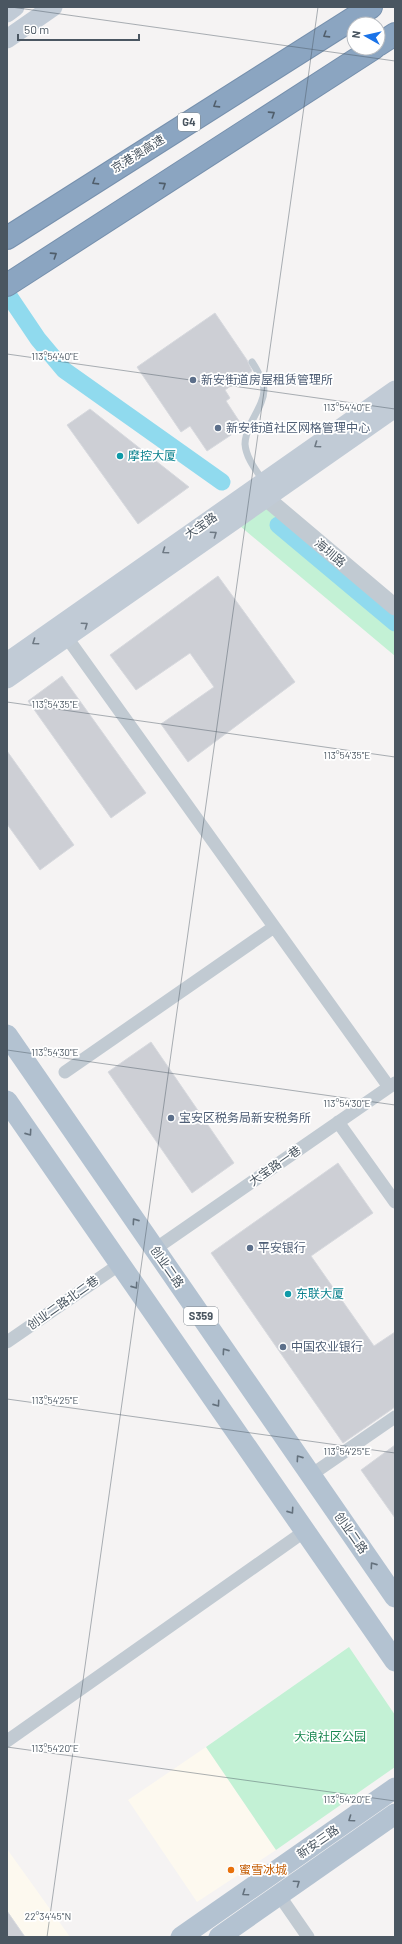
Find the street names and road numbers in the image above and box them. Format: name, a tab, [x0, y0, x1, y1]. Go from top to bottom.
road number: G4	[178, 113, 200, 131]
street label: 京港澳高速	[108, 131, 167, 175]
street label: 大宝路	[182, 509, 219, 541]
street label: 海圳路	[312, 535, 349, 569]
street label: 大宝路一巷	[246, 1142, 303, 1188]
street label: 创业二路	[148, 1243, 187, 1290]
street label: 创业二路北二巷	[24, 1272, 101, 1332]
road number: S359	[184, 1307, 218, 1325]
street label: 创业二路	[332, 1509, 371, 1556]
street label: 新安三路	[294, 1822, 341, 1861]

